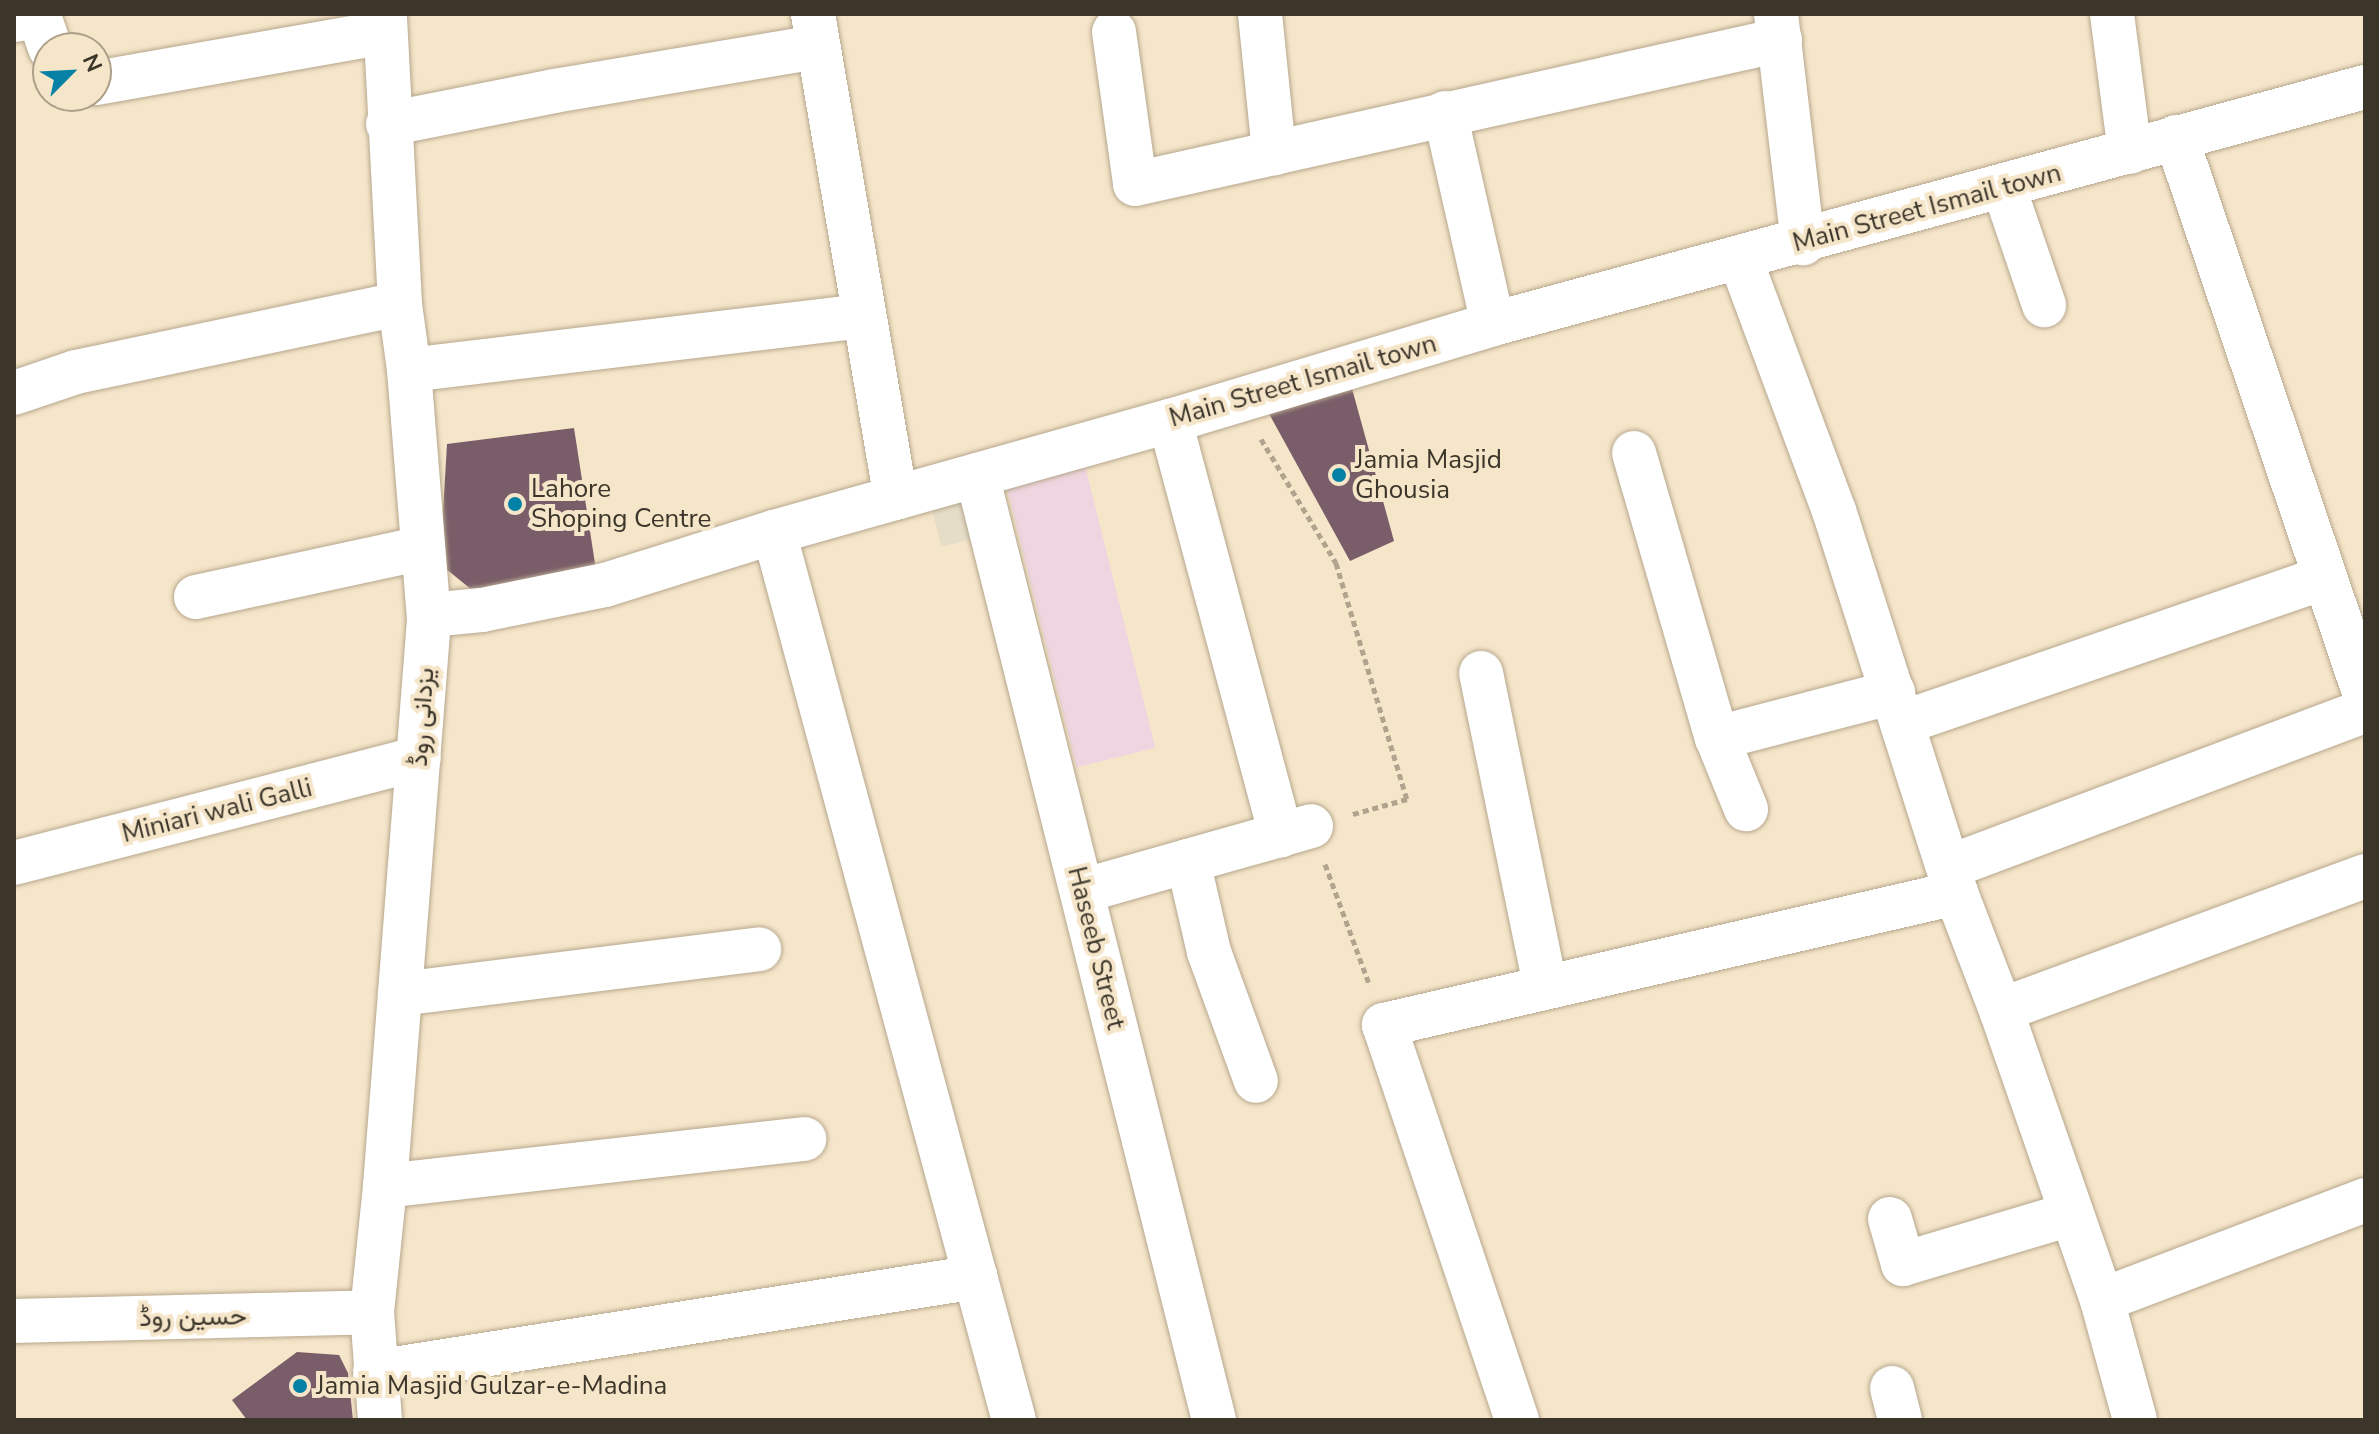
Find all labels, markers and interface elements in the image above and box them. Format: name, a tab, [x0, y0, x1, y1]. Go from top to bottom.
north arrow	[32, 32, 112, 112]
text: N	[75, 49, 109, 77]
street label: Main Street Ismail town	[1789, 157, 2065, 259]
street label: Main Street Ismail town	[1166, 328, 1440, 434]
place label: Jamia Masjid Ghousia	[1355, 444, 1502, 506]
marker: Jamia Masjid Ghousia	[1330, 466, 1348, 484]
place label: Lahore Shoping Centre	[531, 473, 711, 534]
marker: Lahore Shoping Centre	[506, 495, 524, 513]
street label: یزدانی روڈ	[403, 667, 441, 767]
street label: Miniari wali Galli	[119, 772, 315, 850]
street label: Haseeb Street	[1061, 863, 1131, 1033]
street label: حسین روڈ	[139, 1300, 247, 1334]
place label: Jamia Masjid Gulzar-e-Madina	[316, 1370, 667, 1402]
marker: Jamia Masjid Gulzar-e-Madina	[291, 1377, 309, 1395]

